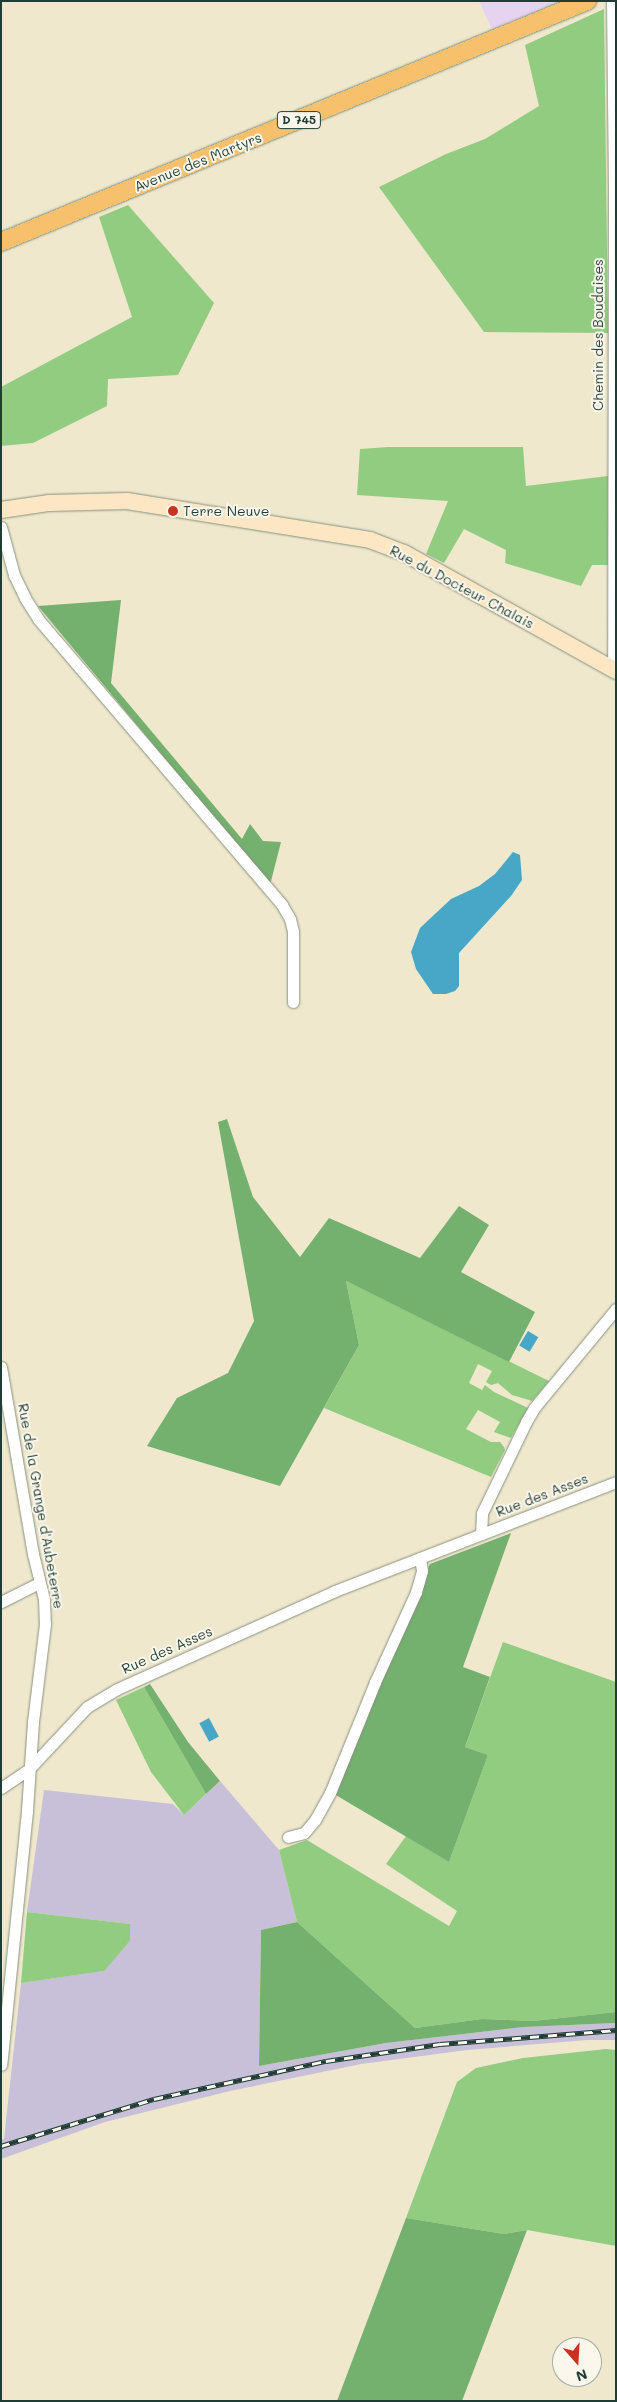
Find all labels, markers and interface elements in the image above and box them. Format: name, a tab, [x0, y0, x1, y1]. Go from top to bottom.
road number: D 745	[276, 110, 322, 130]
street label: Avenue des Martyrs	[132, 129, 264, 195]
street label: Chemin des Boudaises	[590, 259, 606, 411]
place label: Terre Neuve	[183, 503, 269, 519]
marker: Terre Neuve	[167, 505, 179, 517]
street label: Rue du Docteur Chalais	[387, 542, 537, 632]
street label: Rue de la Grange d'Aubeterre	[15, 1402, 67, 1610]
street label: Rue des Asses	[494, 1470, 590, 1520]
street label: Rue des Asses	[119, 1623, 215, 1677]
north arrow	[552, 2337, 602, 2387]
text: N	[574, 2365, 590, 2386]

